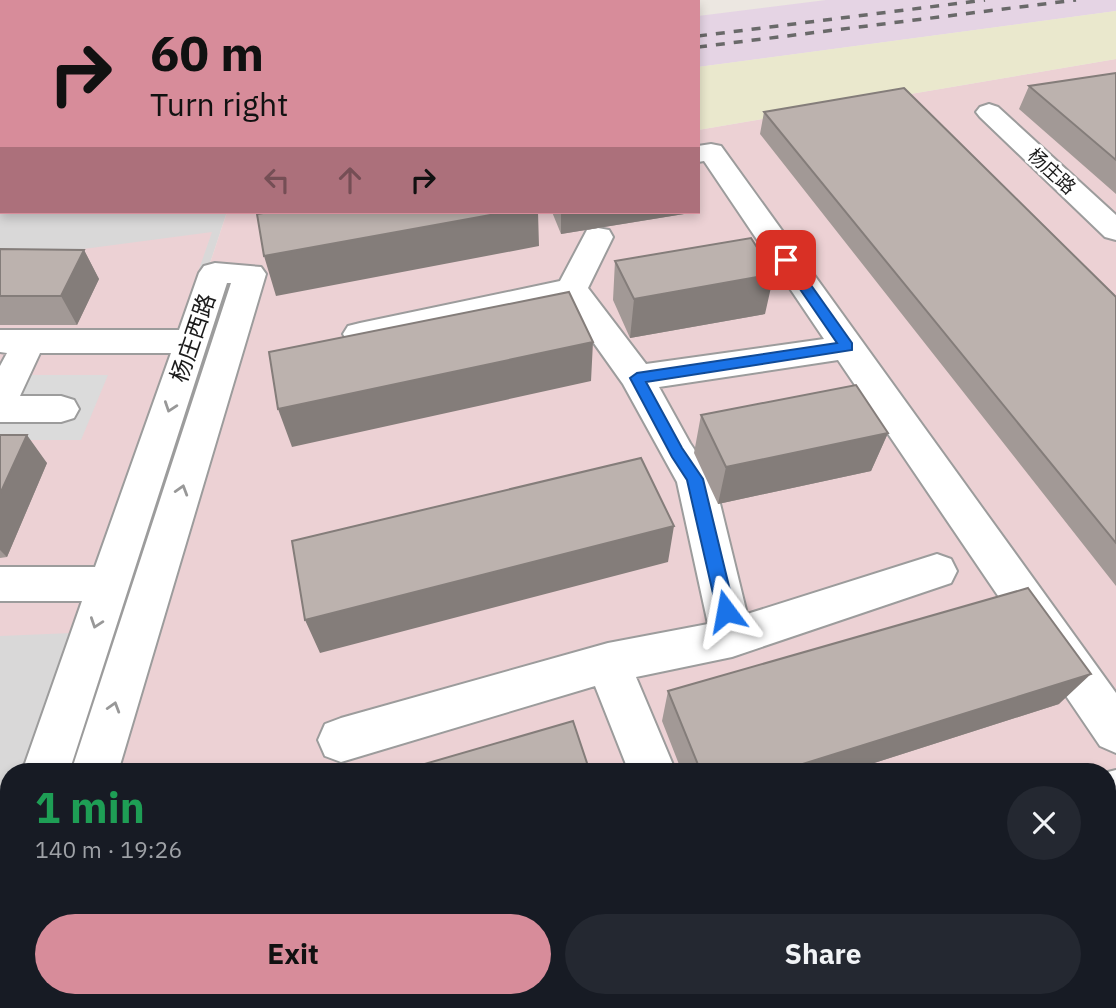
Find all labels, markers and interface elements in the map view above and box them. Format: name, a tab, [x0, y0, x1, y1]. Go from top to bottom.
text: 60 m	[150, 21, 264, 84]
icon: right	[35, 28, 126, 119]
text: Turn right	[150, 83, 288, 125]
street label: 杨庄路	[1023, 143, 1081, 199]
icon: left	[258, 161, 296, 199]
icon: ahead	[331, 161, 369, 199]
icon: right	[404, 161, 442, 199]
pin	[756, 230, 816, 290]
icon: arrive	[767, 241, 805, 279]
street label: 杨庄西路	[163, 289, 221, 386]
one-way arrow	[164, 401, 178, 413]
one-way arrow	[174, 484, 189, 496]
position arrow	[689, 574, 763, 648]
one-way arrow	[90, 616, 104, 628]
one-way arrow	[106, 701, 121, 713]
text: 1 min	[35, 780, 145, 835]
button: close	[1007, 786, 1081, 860]
text: 140 m · 19:26	[35, 834, 182, 864]
button: Exit	[35, 914, 551, 994]
button: Share	[565, 914, 1081, 994]

